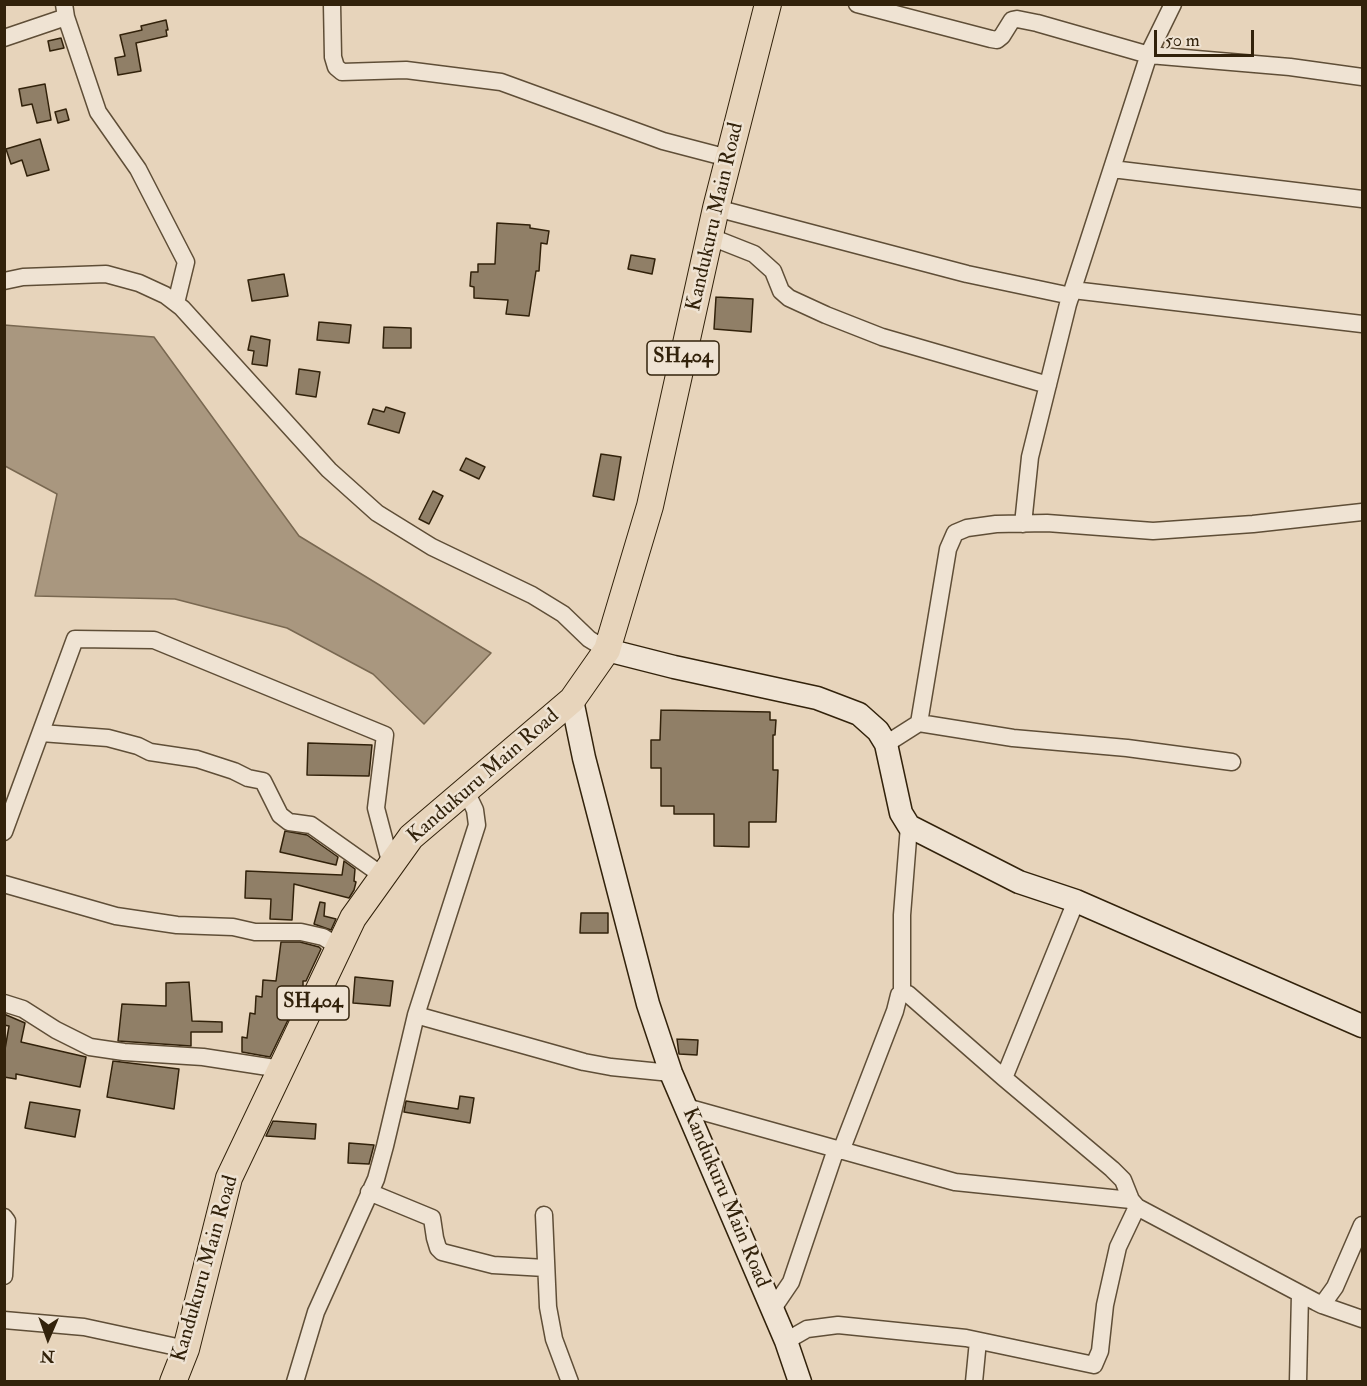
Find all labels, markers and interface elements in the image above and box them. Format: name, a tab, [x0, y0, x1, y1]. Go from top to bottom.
scale bar	[1157, 18, 1258, 56]
text: 50 m	[1165, 29, 1200, 52]
street label: Kandukuru Main Road	[682, 120, 750, 314]
road number: SH404	[647, 341, 719, 375]
street label: Kandukuru Main Road	[403, 704, 565, 850]
road number: SH404	[277, 986, 349, 1020]
street label: Kandukuru Main Road	[676, 1104, 774, 1292]
street label: Kandukuru Main Road	[167, 1173, 245, 1365]
north arrow	[18, 1308, 78, 1368]
text: N	[40, 1346, 55, 1366]

